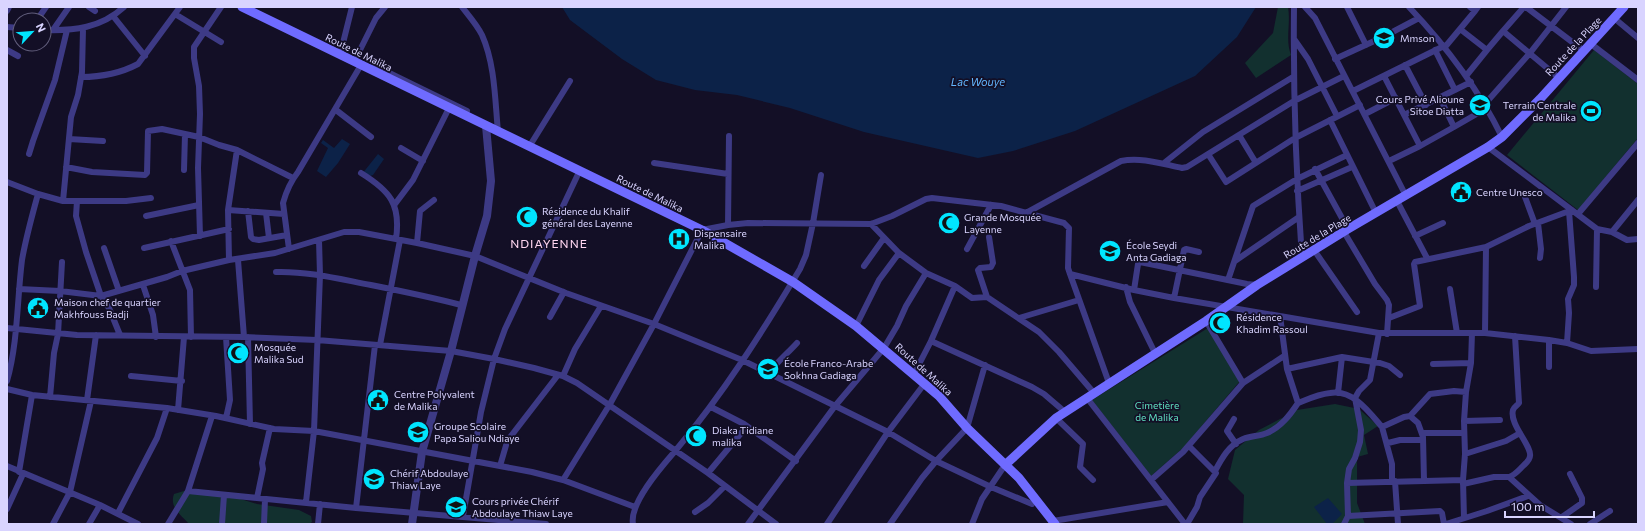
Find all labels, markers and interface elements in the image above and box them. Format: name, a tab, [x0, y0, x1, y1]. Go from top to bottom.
north arrow	[12, 12, 52, 52]
street label: Route de la Plage	[1543, 14, 1603, 78]
text: N	[34, 21, 49, 34]
school or university icon: Mmson	[1371, 25, 1397, 51]
street label: Route de Malika	[324, 31, 394, 73]
place label: Mmson	[1400, 32, 1435, 44]
water label: Lac Wouye	[951, 75, 1005, 88]
school or university icon: Cours Privé Alioune Sitoe Diatta	[1467, 92, 1493, 118]
place label: Cours Privé Alioune Sitoe Diatta	[1376, 93, 1464, 117]
sports icon: Terrain Centrale de Malika	[1578, 98, 1604, 124]
place label: Terrain Centrale de Malika	[1503, 99, 1576, 123]
street label: Route de Malika	[615, 172, 685, 214]
public building icon: Centre Unesco	[1448, 179, 1474, 205]
place label: Centre Unesco	[1476, 186, 1543, 198]
mosque icon: Résidence du Khalif général des Layenne	[514, 204, 540, 230]
place label: Résidence du Khalif général des Layenne	[542, 205, 633, 229]
mosque icon: Grande Mosquée Layenne	[936, 210, 962, 236]
place label: Grande Mosquée Layenne	[964, 211, 1041, 235]
street label: Route de la Plage	[1281, 211, 1353, 261]
hospital icon: Dispensaire Malika	[666, 226, 692, 252]
place label: Dispensaire Malika	[694, 227, 747, 251]
district label: NDIAYENNE	[510, 236, 588, 250]
school or university icon: École Seydi Anta Gadiaga	[1097, 238, 1123, 264]
place label: École Seydi Anta Gadiaga	[1126, 239, 1187, 263]
public building icon: Maison chef de quartier Makhfouss Badji	[25, 295, 51, 321]
place label: Maison chef de quartier Makhfouss Badji	[54, 296, 161, 320]
mosque icon: Résidence Khadim Rassoul	[1207, 310, 1233, 336]
place label: Résidence Khadim Rassoul	[1236, 311, 1308, 335]
mosque icon: Mosquée Malika Sud	[225, 340, 251, 366]
street label: Route de Malika	[893, 340, 955, 398]
place label: Mosquée Malika Sud	[254, 341, 304, 365]
school or university icon: École Franco-Arabe Sokhna Gadiaga	[755, 356, 781, 382]
place label: École Franco-Arabe Sokhna Gadiaga	[784, 357, 873, 381]
public building icon: Centre Polyvalent de Malika	[365, 387, 391, 413]
place label: Centre Polyvalent de Malika	[394, 388, 475, 412]
park label: Cimetière de Malika	[1135, 399, 1179, 423]
school or university icon: Groupe Scolaire Papa Saliou Ndiaye	[405, 419, 431, 445]
place label: Groupe Scolaire Papa Saliou Ndiaye	[434, 420, 520, 444]
mosque icon: Diaka Tidiane malika	[683, 423, 709, 449]
place label: Diaka Tidiane malika	[712, 424, 773, 448]
school or university icon: Chérif Abdoulaye Thiaw Laye	[361, 466, 387, 492]
place label: Chérif Abdoulaye Thiaw Laye	[390, 467, 468, 491]
scale bar	[1505, 493, 1594, 519]
school or university icon: Cours privée Chérif Abdoulaye Thiaw Laye	[443, 494, 469, 520]
place label: Cours privée Chérif Abdoulaye Thiaw Laye	[472, 495, 573, 519]
text: 100 m	[1511, 499, 1545, 513]

